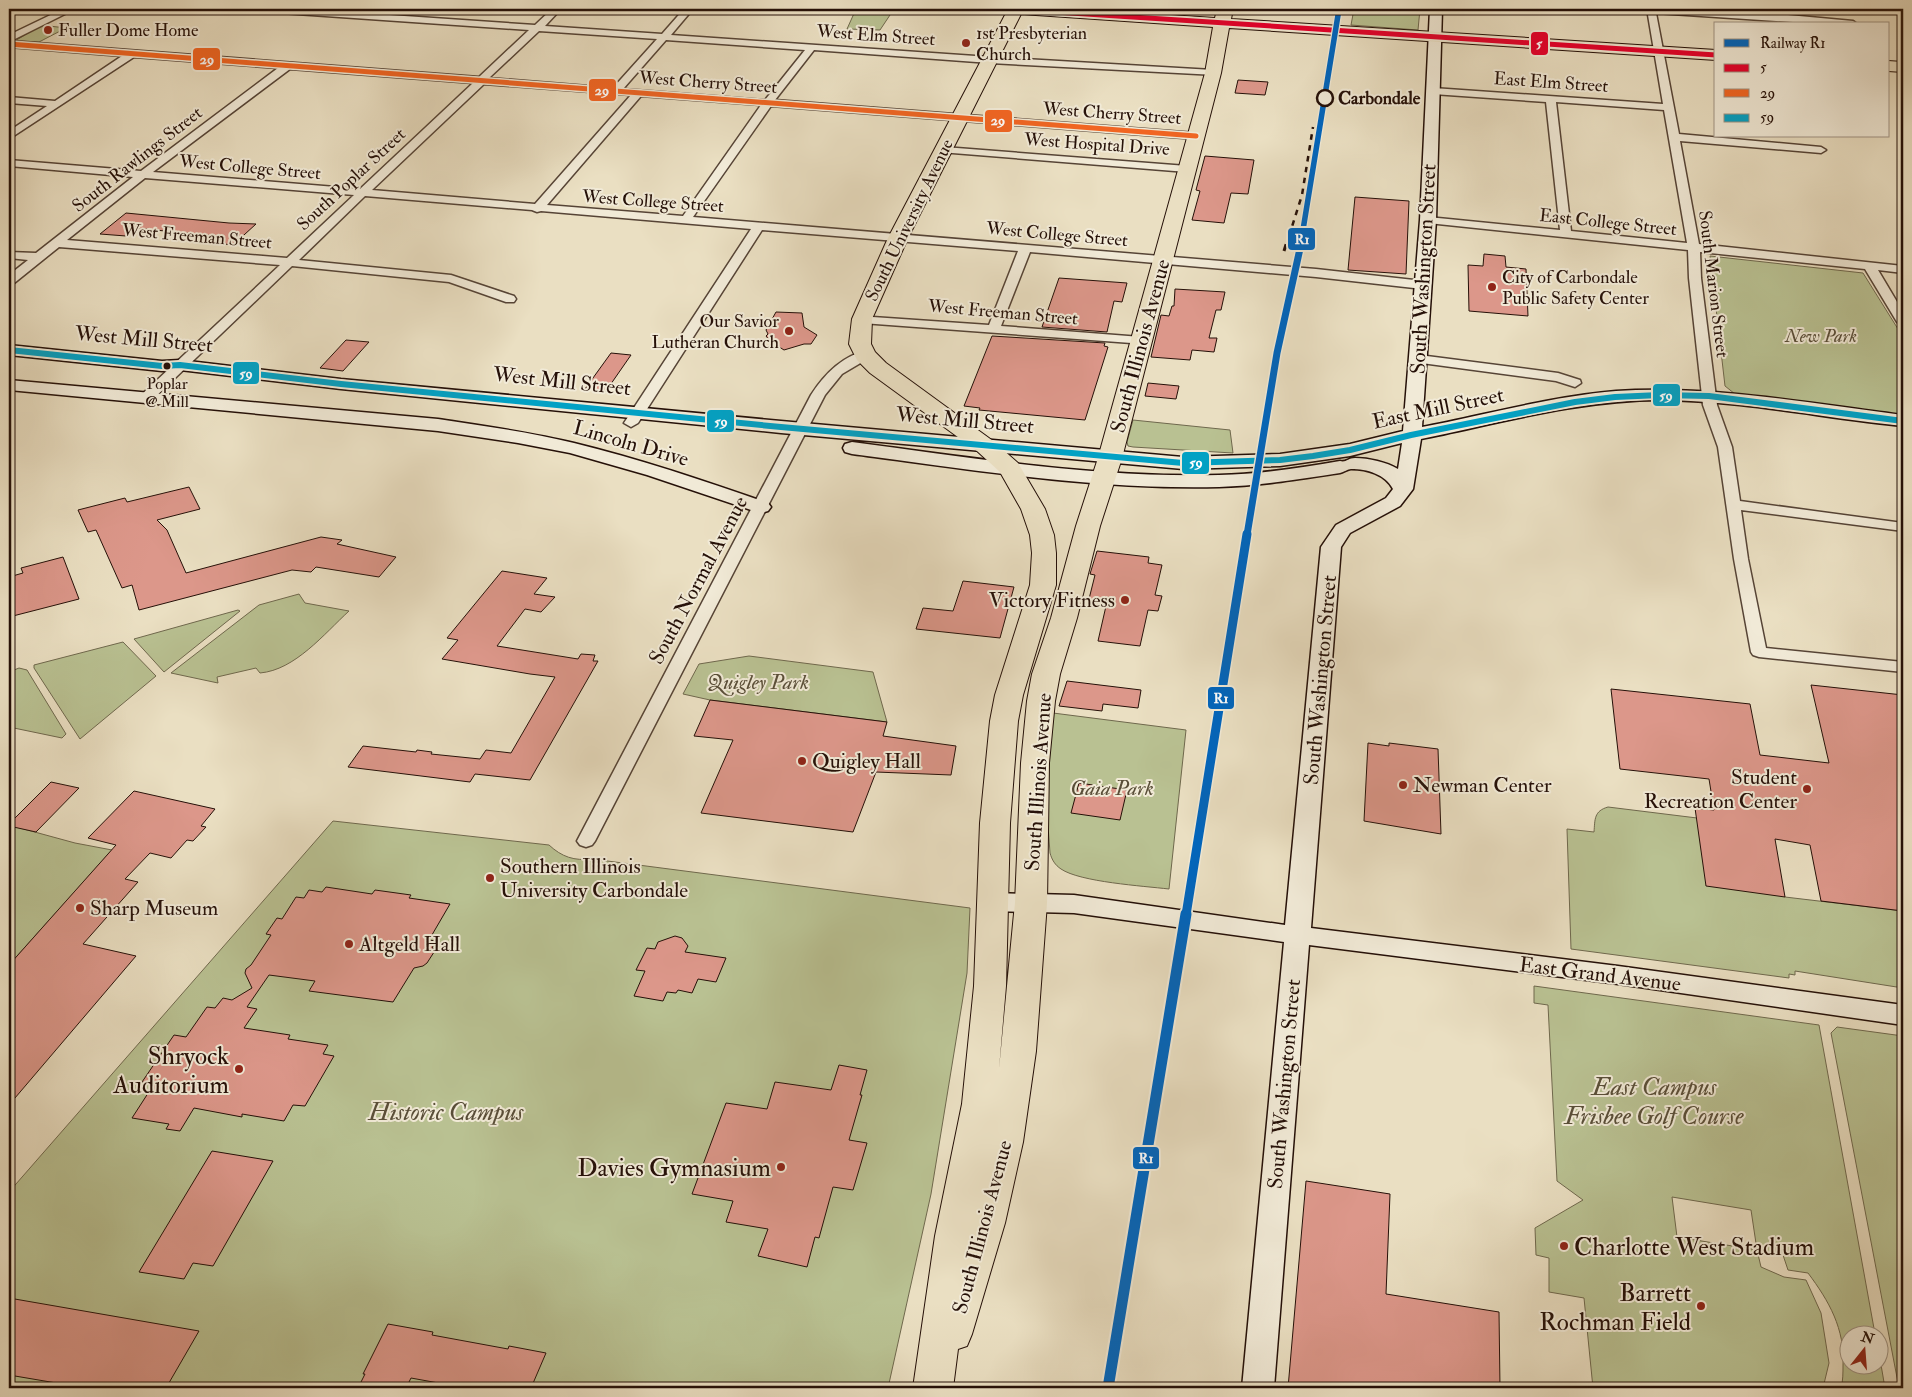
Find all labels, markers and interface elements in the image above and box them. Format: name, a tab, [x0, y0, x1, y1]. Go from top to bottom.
place label: Fuller Dome Home	[58, 19, 199, 42]
street label: West Elm Street	[815, 20, 936, 51]
place label: 1st Presbyterian Church	[976, 22, 1087, 66]
legend	[1714, 22, 1890, 138]
marker: Fuller Dome Home	[42, 24, 54, 36]
line badge: 5	[1530, 31, 1549, 56]
text: Railway R1	[1760, 34, 1826, 53]
text: 5	[1536, 35, 1543, 52]
marker: 1st Presbyterian Church	[960, 37, 972, 49]
line badge: 29	[192, 47, 221, 71]
text: 29	[200, 51, 214, 68]
text: 5	[1760, 58, 1767, 77]
street label: West Cherry Street	[637, 66, 778, 99]
street label: East Elm Street	[1493, 67, 1609, 98]
line badge: 29	[588, 78, 617, 102]
text: 29	[595, 82, 609, 99]
text: 29	[1760, 84, 1775, 103]
place label: Carbondale	[1338, 87, 1421, 110]
marker: Carbondale	[1316, 89, 1334, 107]
street label: West Cherry Street	[1041, 97, 1182, 130]
street label: South Rawlings Street	[68, 101, 207, 217]
text: 59	[1760, 108, 1774, 127]
line badge: 29	[984, 109, 1013, 133]
text: 29	[991, 112, 1005, 129]
street label: South Poplar Street	[292, 123, 411, 236]
street label: West Hospital Drive	[1022, 128, 1171, 161]
street label: South University Avenue	[860, 135, 959, 305]
street label: West College Street	[177, 150, 322, 185]
street label: South Washington Street	[1405, 163, 1443, 375]
street label: West College Street	[580, 185, 725, 218]
street label: East College Street	[1538, 204, 1678, 241]
street label: South Marion Street	[1693, 209, 1734, 359]
street label: West College Street	[984, 217, 1129, 252]
street label: West Freeman Street	[120, 218, 273, 255]
line badge: R1	[1287, 227, 1316, 251]
text: R1	[1294, 231, 1310, 248]
street label: South Illinois Avenue	[1104, 256, 1177, 436]
place label: City of Carbondale Public Safety Center	[1502, 266, 1649, 310]
marker: City of Carbondale Public Safety Center	[1486, 281, 1498, 293]
street label: West Freeman Street	[926, 294, 1079, 331]
place label: Our Savior Lutheran Church	[652, 310, 780, 354]
street label: West Mill Street	[73, 320, 214, 359]
marker: Our Savior Lutheran Church	[783, 325, 795, 337]
park label: New Park	[1784, 325, 1857, 348]
marker: Poplar @ Mill	[162, 361, 172, 371]
line badge: 59	[232, 361, 260, 385]
street label: West Mill Street	[491, 361, 632, 402]
text: 59	[239, 365, 253, 382]
place label: Poplar @ Mill	[145, 374, 189, 412]
street label: East Mill Street	[1370, 381, 1507, 436]
line badge: 59	[1652, 383, 1681, 407]
text: 59	[1659, 387, 1673, 404]
street label: West Mill Street	[894, 401, 1035, 440]
line badge: 59	[706, 409, 735, 433]
text: 59	[714, 413, 728, 430]
street label: Lincoln Drive	[570, 414, 692, 473]
line badge: 59	[1181, 451, 1210, 475]
text: 59	[1189, 454, 1203, 471]
street label: South Normal Avenue	[643, 491, 754, 669]
street label: South Washington Street	[1298, 574, 1343, 786]
place label: Victory Fitness	[989, 587, 1115, 614]
marker: Victory Fitness	[1119, 594, 1131, 606]
park label: Quigley Park	[707, 669, 809, 696]
line badge: R1	[1207, 686, 1235, 710]
text: R1	[1213, 690, 1229, 707]
street label: South Illinois Avenue	[1019, 692, 1058, 872]
place label: Quigley Hall	[812, 748, 921, 775]
marker: Quigley Hall	[796, 755, 808, 767]
place label: Student Recreation Center	[1644, 764, 1797, 815]
place label: Newman Center	[1413, 772, 1552, 799]
park label: Gaia Park	[1070, 775, 1154, 802]
marker: Newman Center	[1397, 779, 1409, 791]
marker: Student Recreation Center	[1801, 783, 1813, 795]
place label: Southern Illinois University Carbondale	[500, 853, 688, 904]
marker: Southern Illinois University Carbondale	[484, 872, 496, 884]
place label: Sharp Museum	[90, 895, 218, 922]
marker: Sharp Museum	[74, 902, 86, 914]
place label: Altgeld Hall	[358, 931, 461, 958]
marker: Altgeld Hall	[343, 938, 355, 950]
street label: East Grand Avenue	[1518, 951, 1683, 998]
street label: South Washington Street	[1262, 978, 1307, 1190]
place label: Shryock Auditorium	[112, 1041, 230, 1101]
marker: Shryock Auditorium	[233, 1063, 245, 1075]
park label: East Campus Frisbee Golf Course	[1563, 1072, 1744, 1132]
park label: Historic Campus	[368, 1097, 525, 1128]
street label: South Illinois Avenue	[946, 1137, 1019, 1317]
line badge: R1	[1132, 1146, 1160, 1170]
text: R1	[1138, 1150, 1154, 1167]
place label: Davies Gymnasium	[577, 1153, 772, 1184]
marker: Davies Gymnasium	[775, 1161, 787, 1173]
place label: Charlotte West Stadium	[1574, 1232, 1815, 1263]
marker: Charlotte West Stadium	[1558, 1240, 1570, 1252]
place label: Barrett Rochman Field	[1539, 1278, 1691, 1338]
marker: Barrett Rochman Field	[1695, 1300, 1707, 1312]
north arrow	[1840, 1324, 1890, 1374]
text: N	[1858, 1328, 1877, 1348]

